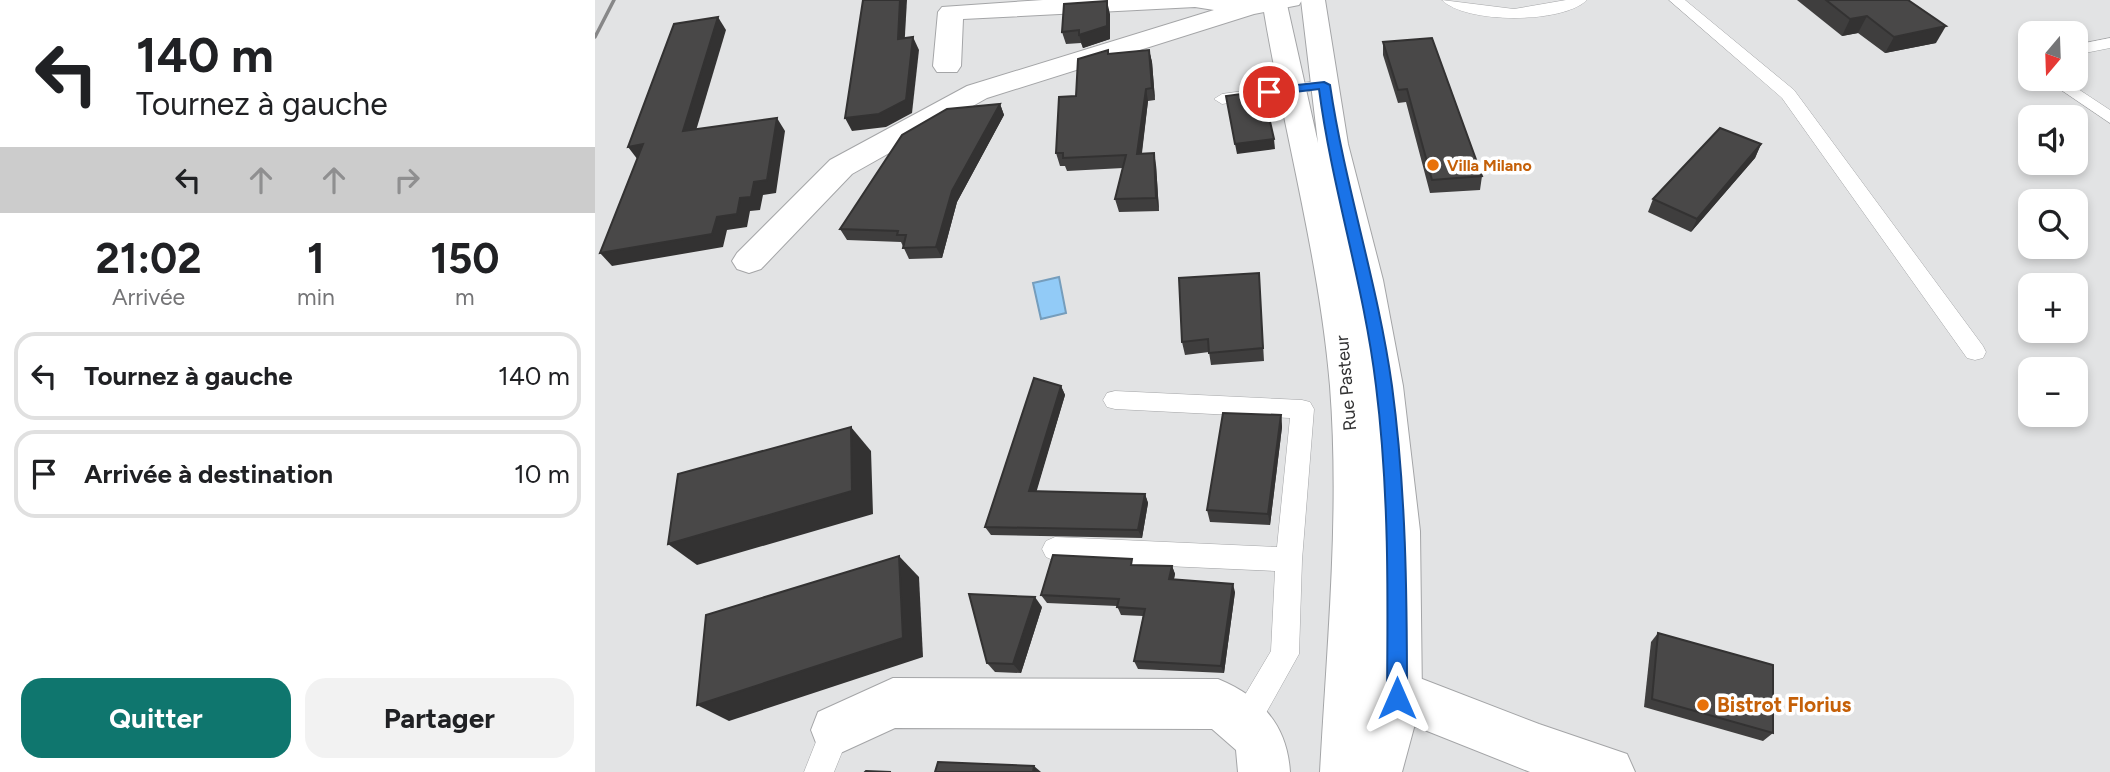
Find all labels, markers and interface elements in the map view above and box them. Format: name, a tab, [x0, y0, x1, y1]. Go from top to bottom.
north arrow	[2018, 21, 2088, 91]
map controls	[2018, 21, 2088, 427]
text: 140 m	[136, 25, 274, 84]
icon: left	[21, 28, 112, 119]
pin	[1239, 62, 1299, 122]
icon: arrive	[1250, 73, 1288, 111]
text: Tournez à gauche	[136, 85, 388, 123]
button: sound	[2018, 105, 2088, 175]
place label: Villa Milano	[1447, 156, 1532, 175]
marker: Villa Milano	[1425, 157, 1441, 173]
icon: left	[169, 161, 207, 199]
icon: ahead	[242, 161, 280, 199]
icon: ahead	[315, 161, 353, 199]
icon: right	[388, 161, 426, 199]
button: search	[2018, 189, 2088, 259]
text: 21:02	[95, 233, 202, 284]
text: 1	[307, 233, 325, 284]
text: 150	[430, 233, 500, 284]
button: +	[2018, 273, 2088, 343]
text: Arrivée	[112, 283, 185, 311]
text: min	[297, 283, 335, 311]
text: m	[455, 283, 475, 311]
street label: Rue Pasteur	[1331, 334, 1361, 432]
icon: left	[25, 357, 63, 395]
button: −	[2018, 357, 2088, 427]
text: Tournez à gauche	[84, 360, 293, 392]
text: 140 m	[498, 360, 570, 392]
icon: arrive	[25, 455, 63, 493]
text: Arrivée à destination	[84, 458, 333, 490]
text: 10 m	[514, 458, 570, 490]
position arrow	[1360, 661, 1434, 735]
button: Quitter	[21, 678, 291, 758]
button: Partager	[305, 678, 574, 758]
place label: Bistrot Florius	[1717, 692, 1852, 717]
marker: Bistrot Florius	[1695, 697, 1711, 713]

